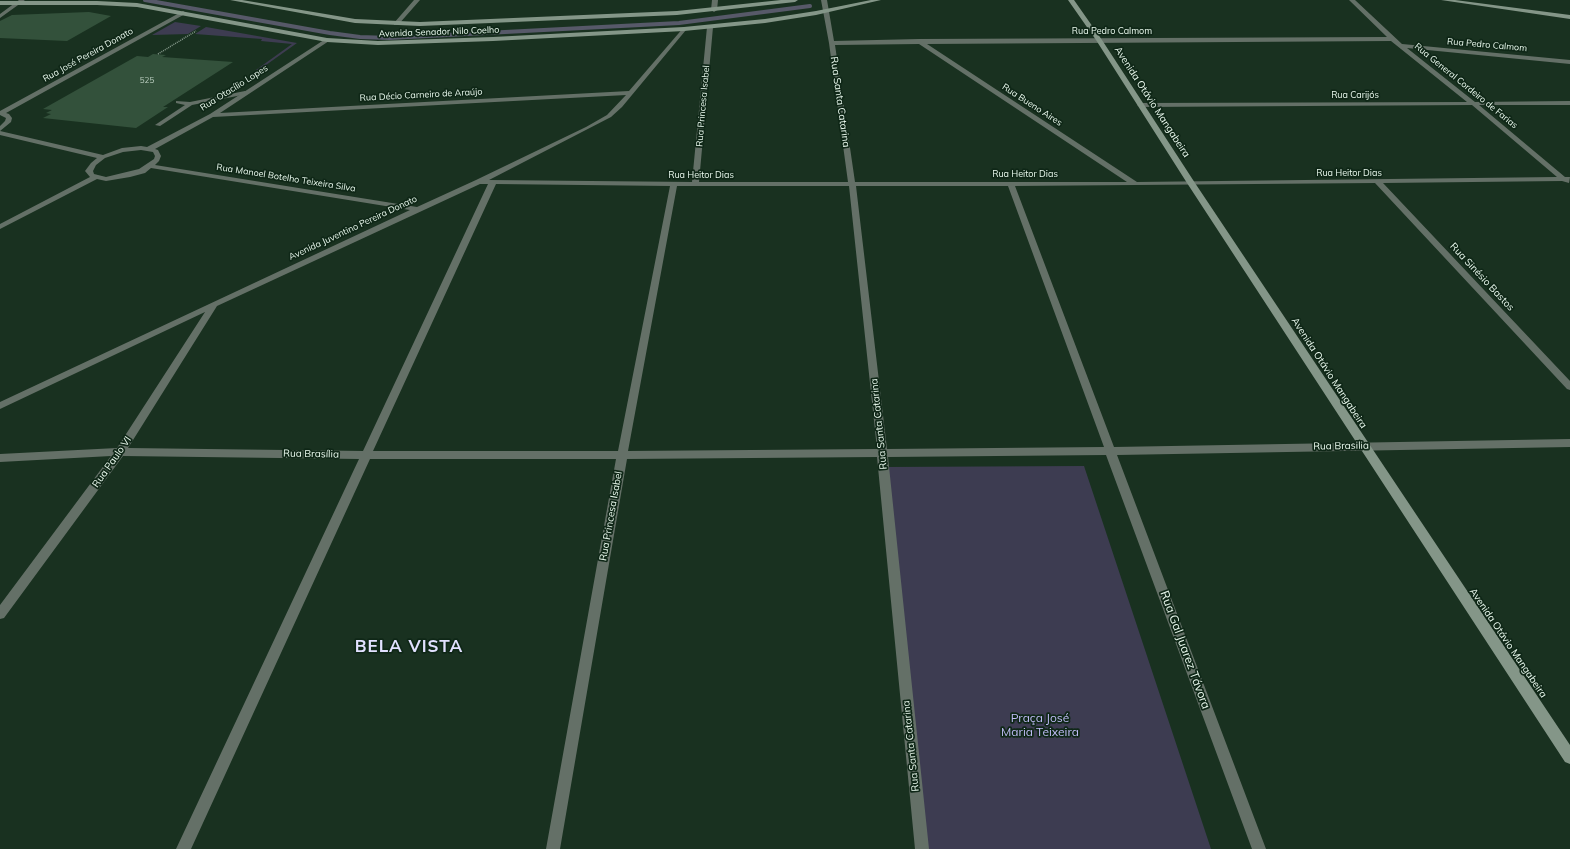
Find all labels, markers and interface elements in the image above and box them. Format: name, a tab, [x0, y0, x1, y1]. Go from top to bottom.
street label: Avenida Senador Nilo Coelho	[378, 24, 500, 40]
street label: Rua José Pereira Donato	[41, 26, 135, 84]
street label: Rua Pedro Calmom	[1072, 26, 1152, 36]
street label: Rua Pedro Calmom	[1447, 36, 1527, 54]
street label: Rua General Cordeiro de Farias	[1412, 41, 1520, 131]
street label: Avenida Otávio Mangabeira	[1112, 44, 1192, 160]
street label: Rua Santa Catarina	[828, 56, 852, 148]
street label: Rua Otacílio Lopes	[198, 63, 270, 113]
street label: Rua Princesa Isabel	[694, 65, 712, 147]
house number: 525	[140, 76, 154, 86]
street label: Rua Bueno Aires	[1000, 82, 1064, 128]
street label: Rua Décio Carneiro de Araújo	[359, 86, 483, 104]
street label: Rua Carijós	[1331, 90, 1379, 100]
street label: Rua Manoel Botelho Teixeira Silva	[216, 162, 356, 194]
street label: Rua Heitor Dias	[1316, 168, 1382, 178]
street label: Rua Heitor Dias	[992, 169, 1058, 179]
street label: Rua Heitor Dias	[668, 170, 734, 180]
street label: Avenida Juventino Pereira Donato	[287, 193, 419, 263]
street label: Rua Sinésio Bastos	[1447, 240, 1517, 314]
street label: Avenida Otávio Mangabeira	[1289, 315, 1369, 431]
street label: Rua Santa Catarina	[868, 378, 890, 470]
street label: Rua Paulo VI	[90, 434, 134, 490]
street label: Rua Brasilia	[1313, 440, 1369, 452]
street label: Rua Brasília	[283, 448, 339, 460]
street label: Rua Princesa Isabel	[597, 470, 625, 562]
street label: Avenida Otávio Mangabeira	[1467, 586, 1549, 700]
street label: Rua Gal Juarez Távora	[1157, 589, 1213, 711]
district label: BELA VISTA	[355, 637, 463, 657]
street label: Rua Santa Catarina	[900, 700, 922, 792]
park label: Praça José Maria Teixeira	[1001, 711, 1079, 739]

